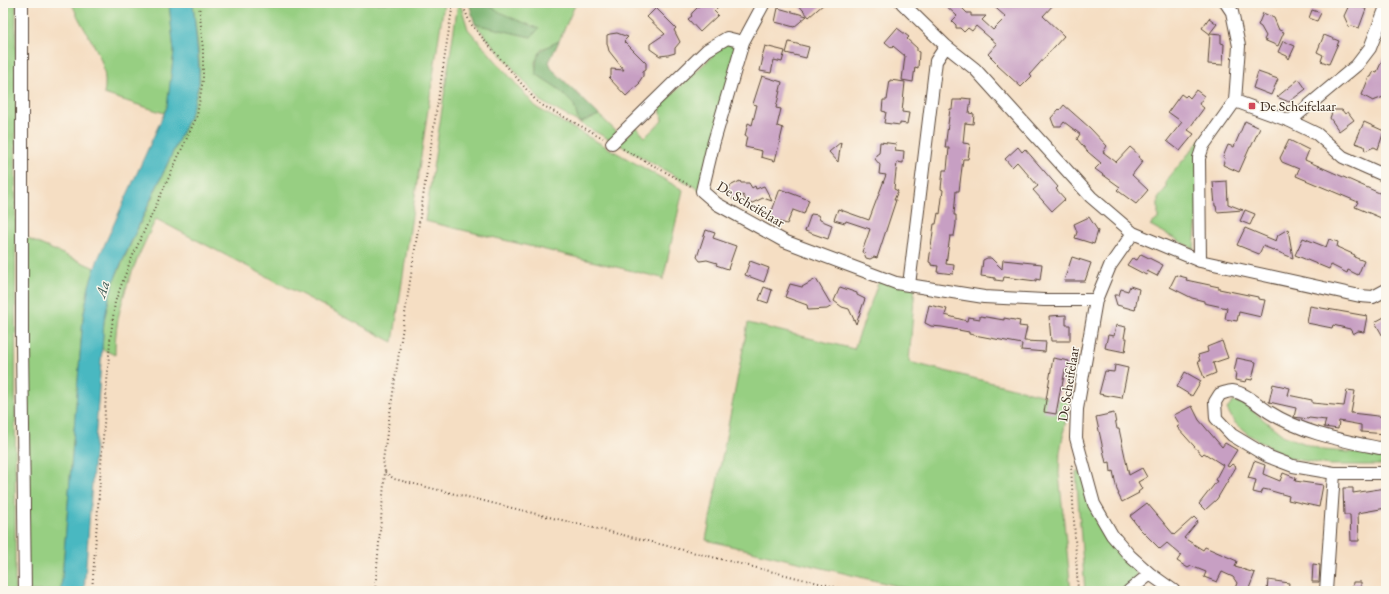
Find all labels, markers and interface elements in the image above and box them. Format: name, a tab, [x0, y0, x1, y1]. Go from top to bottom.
place label: De Scheifelaar	[1260, 97, 1336, 115]
marker: De Scheifelaar	[1247, 101, 1257, 111]
street label: De Scheifelaar	[714, 177, 788, 231]
water label: Aa	[90, 278, 114, 301]
street label: De Scheifelaar	[1053, 345, 1083, 423]

